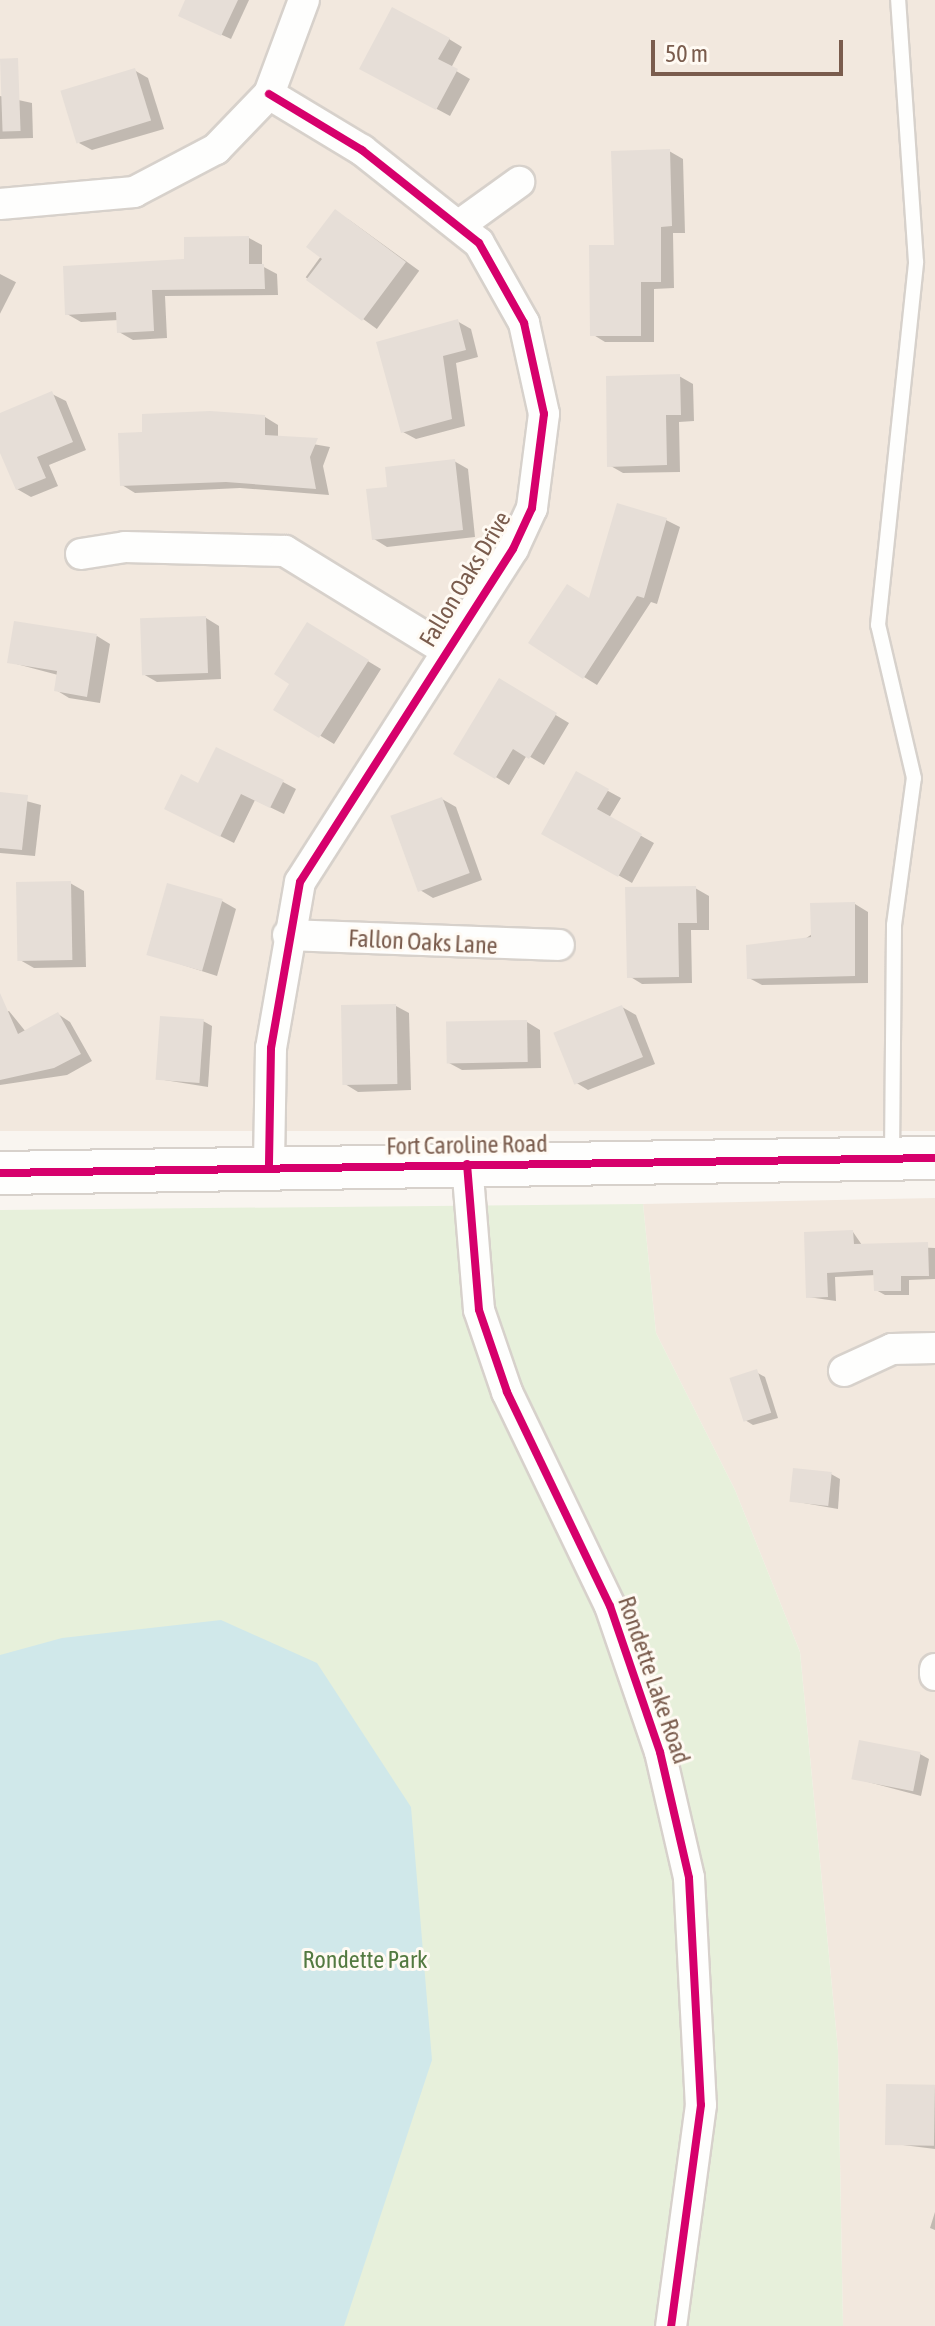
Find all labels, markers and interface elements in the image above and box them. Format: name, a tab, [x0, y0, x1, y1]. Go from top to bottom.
scale bar	[655, 24, 847, 74]
text: 50 m	[665, 40, 708, 67]
street label: Fallon Oaks Drive	[413, 506, 517, 652]
street label: Fallon Oaks Lane	[348, 924, 498, 960]
street label: Fort Caroline Road	[386, 1129, 548, 1161]
street label: Rondette Lake Road	[612, 1592, 696, 1768]
park label: Rondette Park	[302, 1946, 428, 1974]

